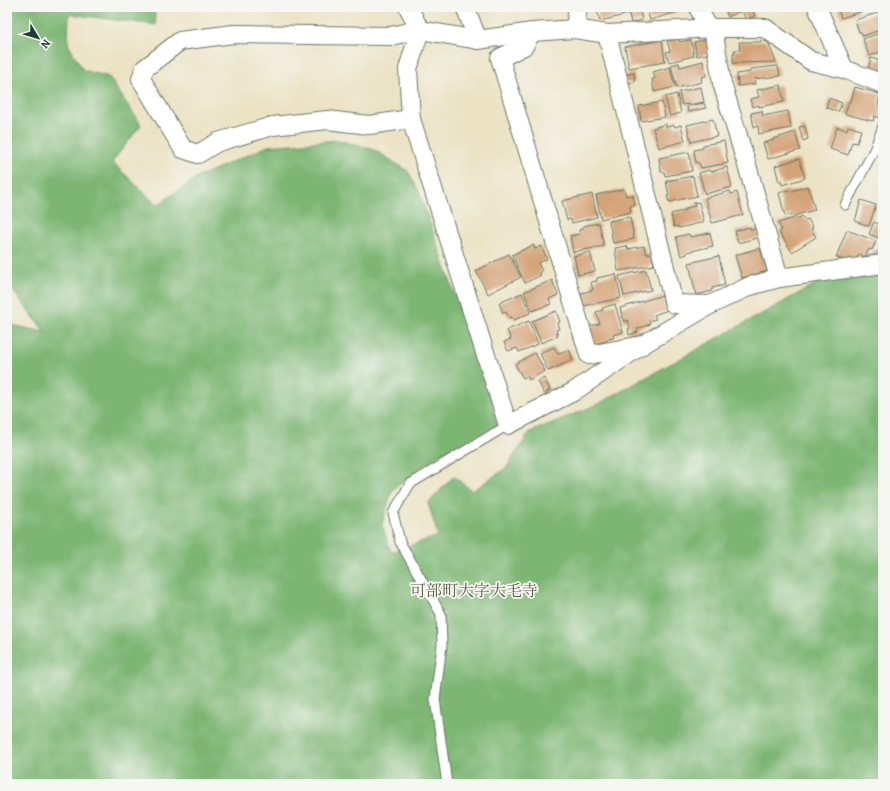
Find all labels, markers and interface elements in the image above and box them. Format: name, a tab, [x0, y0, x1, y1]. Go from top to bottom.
north arrow	[18, 18, 58, 58]
text: N	[37, 36, 54, 52]
district label: 可部町大字大毛寺	[410, 580, 538, 602]

